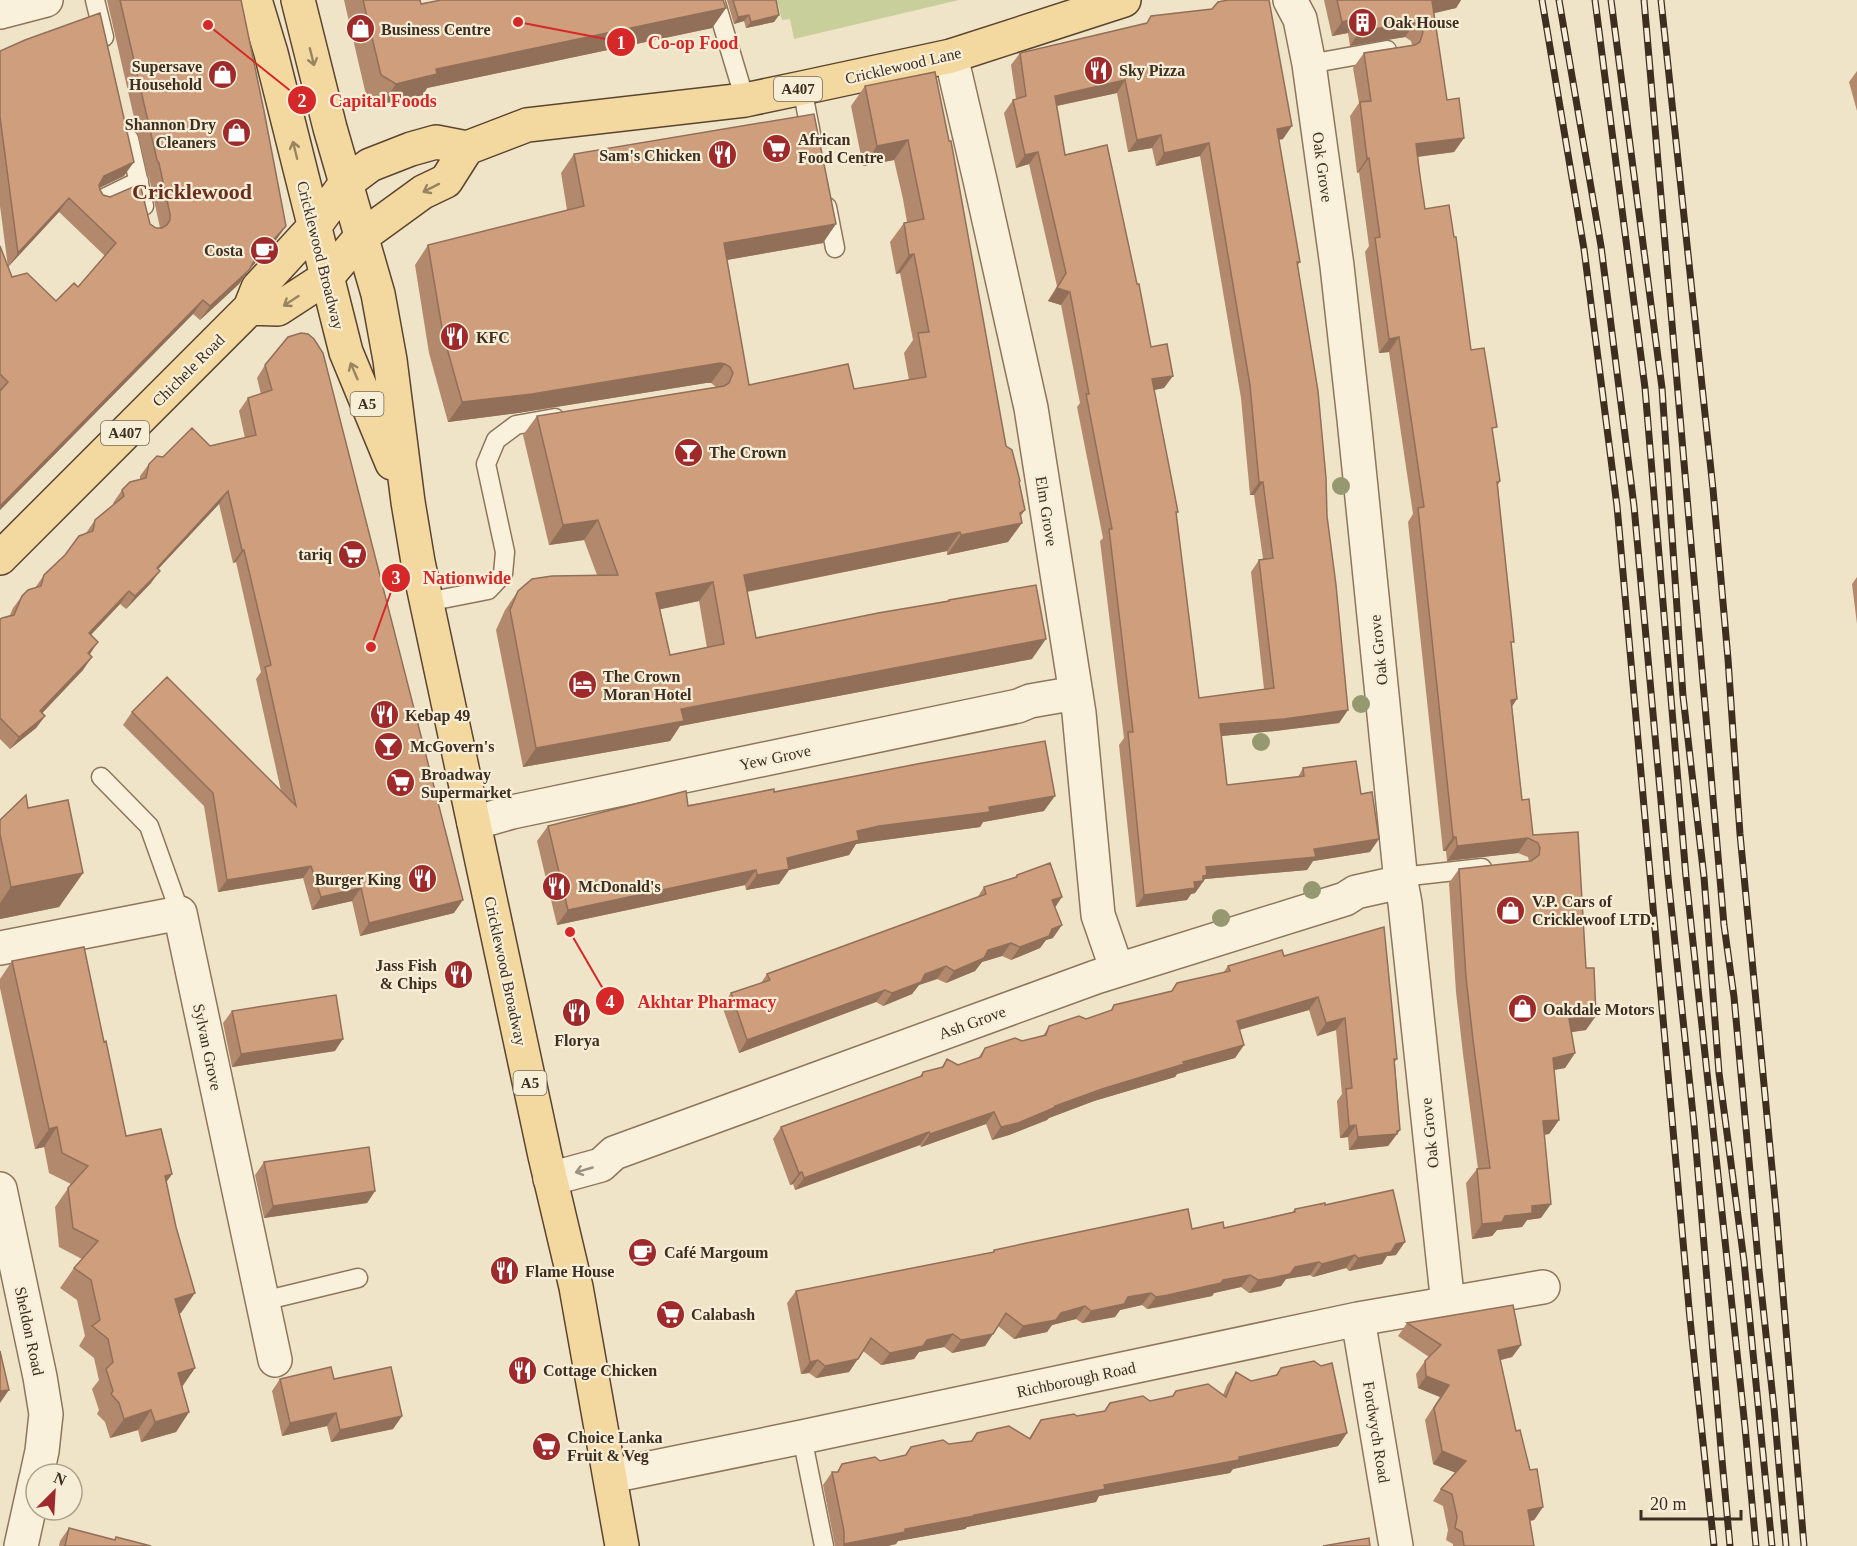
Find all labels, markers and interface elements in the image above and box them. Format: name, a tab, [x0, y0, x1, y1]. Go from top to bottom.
building icon: Oak House	[1346, 6, 1378, 38]
shop icon: Business Centre	[344, 13, 376, 45]
place label: Oak House	[1383, 14, 1459, 31]
place label: Business Centre	[381, 21, 491, 38]
callout: Co-op Food	[606, 24, 750, 60]
text: 1	[617, 33, 626, 53]
text: Co-op Food	[648, 33, 738, 53]
street label: Cricklewood Lane	[843, 44, 963, 87]
one-way arrow	[307, 47, 318, 66]
restaurant icon: Sky Pizza	[1082, 54, 1114, 86]
place label: Supersave Household	[129, 58, 202, 93]
shop icon: Supersave Household	[207, 59, 239, 91]
place label: Sky Pizza	[1119, 62, 1185, 80]
road number: A407	[774, 77, 822, 101]
callout: Capital Foods	[287, 82, 448, 118]
text: 2	[298, 91, 307, 111]
text: Capital Foods	[329, 91, 437, 111]
place label: Shannon Dry Cleaners	[125, 116, 216, 151]
shop icon: Shannon Dry Cleaners	[221, 117, 253, 149]
place label: African Food Centre	[798, 131, 883, 166]
street label: Oak Grove	[1309, 131, 1336, 203]
supermarket icon: African Food Centre	[761, 132, 793, 164]
restaurant icon: Sam's Chicken	[706, 139, 738, 171]
one-way arrow	[289, 140, 300, 159]
place label: Sam's Chicken	[599, 147, 701, 164]
district label: Cricklewood	[132, 179, 252, 204]
street label: Cricklewood Broadway	[293, 179, 347, 331]
one-way arrow	[423, 183, 441, 194]
cafe icon: Costa	[248, 234, 280, 266]
place label: Costa	[204, 242, 243, 259]
one-way arrow	[283, 295, 300, 307]
restaurant icon: KFC	[439, 321, 471, 353]
place label: KFC	[476, 329, 510, 346]
street label: Chichele Road	[149, 331, 228, 410]
one-way arrow	[348, 362, 359, 380]
road number: A5	[350, 392, 384, 416]
road number: A407	[101, 421, 149, 445]
bar icon: The Crown	[672, 436, 704, 468]
place label: The Crown	[709, 444, 787, 461]
street label: Elm Grove	[1033, 475, 1060, 547]
supermarket icon: tariq	[337, 538, 369, 570]
place label: tariq	[298, 546, 332, 564]
callout: Nationwide	[381, 560, 523, 596]
text: 3	[392, 568, 401, 588]
text: Nationwide	[423, 568, 511, 588]
street label: Oak Grove	[1366, 614, 1391, 686]
place label: The Crown Moran Hotel	[603, 668, 692, 703]
hotel icon: The Crown Moran Hotel	[566, 669, 598, 701]
restaurant icon: Kebap 49	[368, 699, 400, 731]
place label: Kebap 49	[405, 707, 470, 725]
bar icon: McGovern's	[373, 730, 405, 762]
place label: McGovern's	[410, 738, 494, 755]
street label: Yew Grove	[738, 742, 812, 773]
place label: Broadway Supermarket	[421, 766, 512, 802]
supermarket icon: Broadway Supermarket	[384, 767, 416, 799]
restaurant icon: Burger King	[406, 863, 438, 895]
restaurant icon: McDonald's	[541, 870, 573, 902]
place label: Burger King	[315, 871, 401, 889]
place label: McDonald's	[578, 878, 661, 895]
place label: V.P. Cars of Cricklewoof LTD.	[1532, 893, 1655, 928]
shop icon: V.P. Cars of Cricklewoof LTD.	[1495, 894, 1527, 926]
street label: Cricklewood Broadway	[480, 895, 530, 1048]
place label: Jass Fish & Chips	[375, 957, 437, 993]
restaurant icon: Jass Fish & Chips	[442, 958, 474, 990]
callout: Akhtar Pharmacy	[595, 983, 789, 1019]
text: 4	[606, 992, 615, 1012]
text: Akhtar Pharmacy	[637, 992, 777, 1012]
shop icon: Oakdale Motors	[1506, 993, 1538, 1025]
restaurant icon: Florya	[561, 996, 593, 1028]
place label: Oakdale Motors	[1543, 1001, 1655, 1018]
street label: Sylvan Grove	[189, 1002, 225, 1092]
street label: Ash Grove	[936, 1003, 1008, 1042]
place label: Florya	[554, 1032, 600, 1050]
road number: A5	[514, 1071, 546, 1095]
street label: Oak Grove	[1417, 1097, 1442, 1169]
one-way arrow	[575, 1165, 594, 1176]
cafe icon: Café Margoum	[627, 1236, 659, 1268]
place label: Café Margoum	[664, 1244, 769, 1262]
restaurant icon: Flame House	[488, 1255, 520, 1287]
place label: Flame House	[525, 1263, 614, 1280]
street label: Sheldon Road	[12, 1285, 47, 1377]
supermarket icon: Calabash	[654, 1298, 686, 1330]
place label: Calabash	[691, 1306, 755, 1323]
restaurant icon: Cottage Chicken	[506, 1354, 538, 1386]
street label: Richborough Road	[1015, 1359, 1137, 1401]
place label: Cottage Chicken	[543, 1362, 657, 1380]
street label: Fordwych Road	[1359, 1380, 1393, 1484]
place label: Choice Lanka Fruit & Veg	[567, 1429, 663, 1465]
supermarket icon: Choice Lanka Fruit & Veg	[530, 1430, 562, 1462]
north arrow	[24, 1462, 84, 1522]
text: N	[51, 1469, 69, 1489]
scale bar	[1641, 1483, 1742, 1521]
text: 20 m	[1650, 1494, 1687, 1514]

